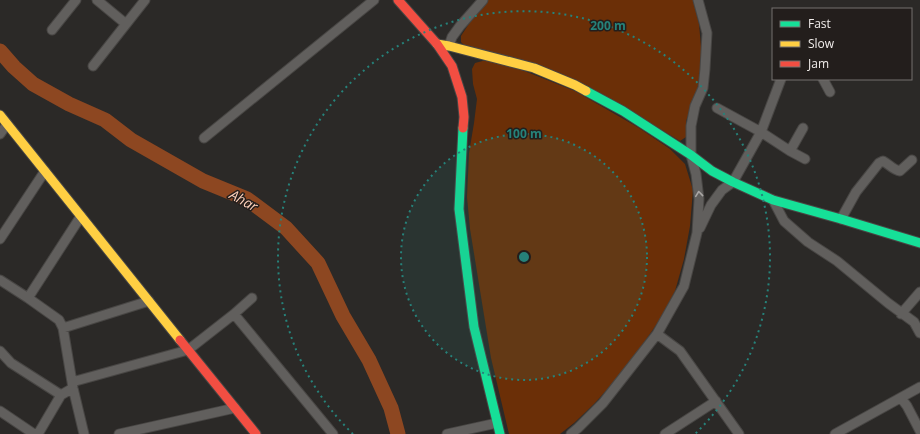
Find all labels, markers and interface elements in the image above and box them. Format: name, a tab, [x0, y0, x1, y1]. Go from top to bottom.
legend	[772, 8, 912, 80]
text: Fast	[808, 15, 831, 32]
text: 200 m	[590, 17, 626, 34]
text: Slow	[808, 35, 835, 52]
text: Jam	[807, 55, 829, 72]
text: 100 m	[506, 125, 542, 142]
water label: Ahar	[226, 184, 262, 216]
one-way arrow	[694, 191, 703, 197]
centre of rings	[517, 250, 531, 264]

